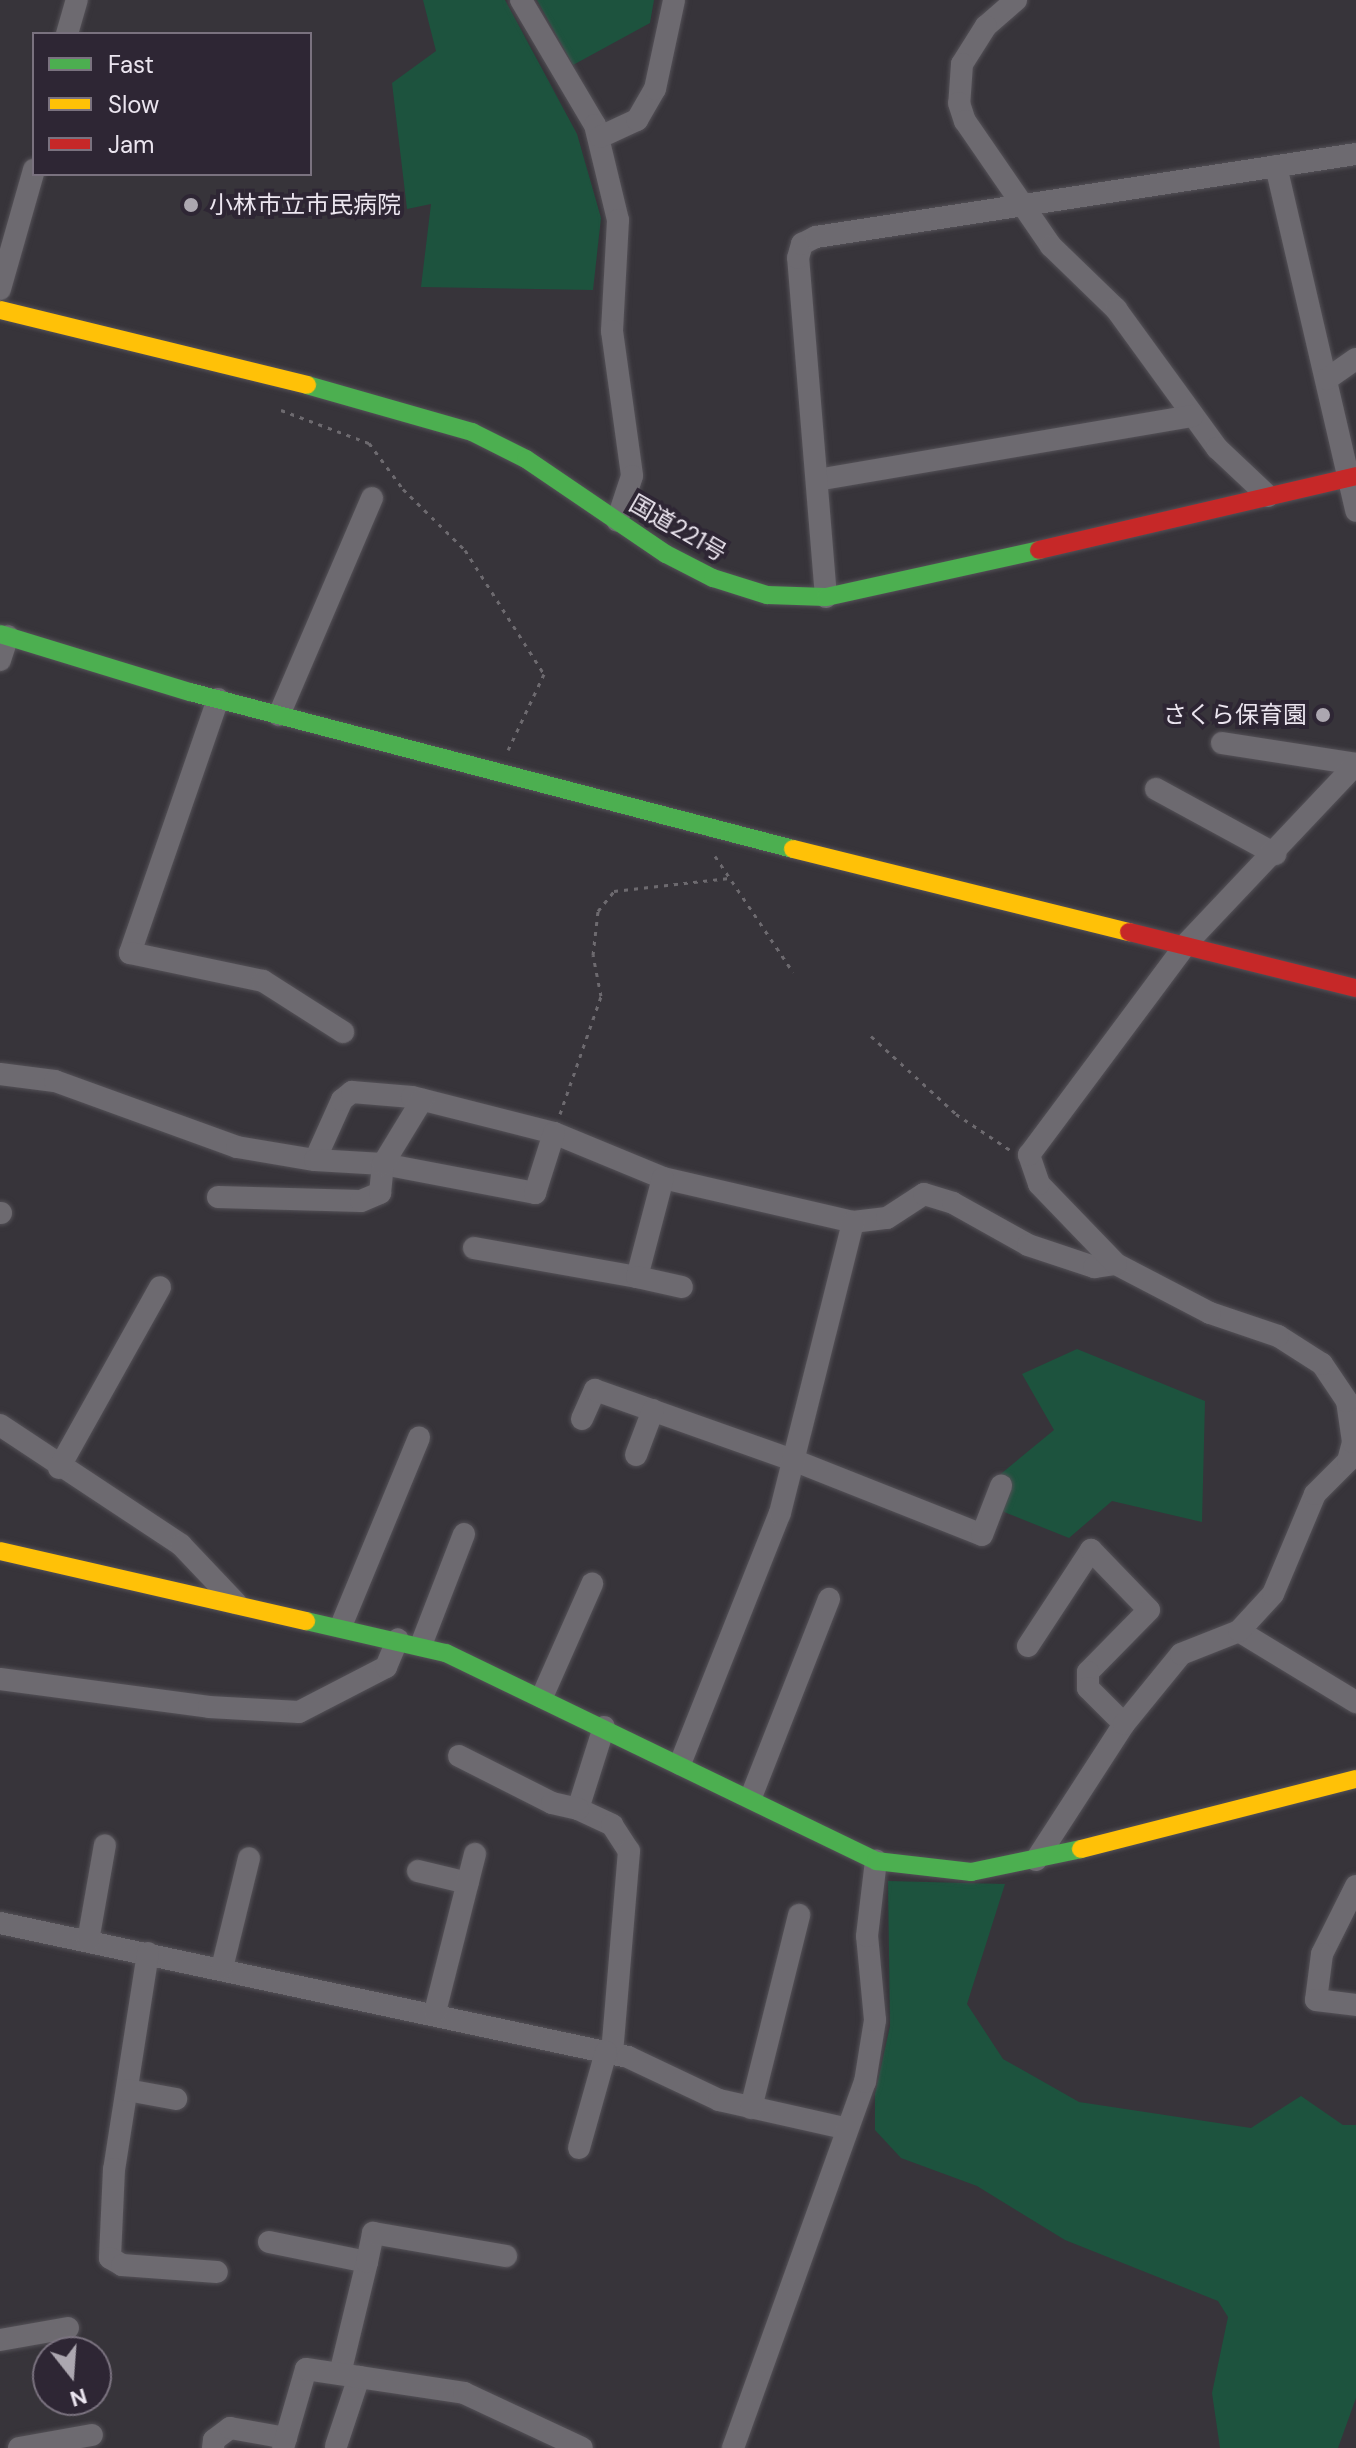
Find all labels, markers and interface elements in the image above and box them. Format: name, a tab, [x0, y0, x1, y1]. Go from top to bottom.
legend	[32, 32, 312, 176]
text: Fast	[108, 49, 154, 80]
text: Slow	[108, 89, 159, 120]
text: Jam	[108, 129, 154, 160]
place label: 小林市立市民病院	[209, 191, 401, 219]
marker: 小林市立市民病院	[180, 194, 202, 216]
street label: 国道221号	[624, 489, 732, 567]
place label: さくら保育園	[1163, 701, 1307, 729]
marker: さくら保育園	[1314, 706, 1332, 724]
north arrow	[32, 2336, 112, 2416]
text: N	[67, 2381, 90, 2414]

